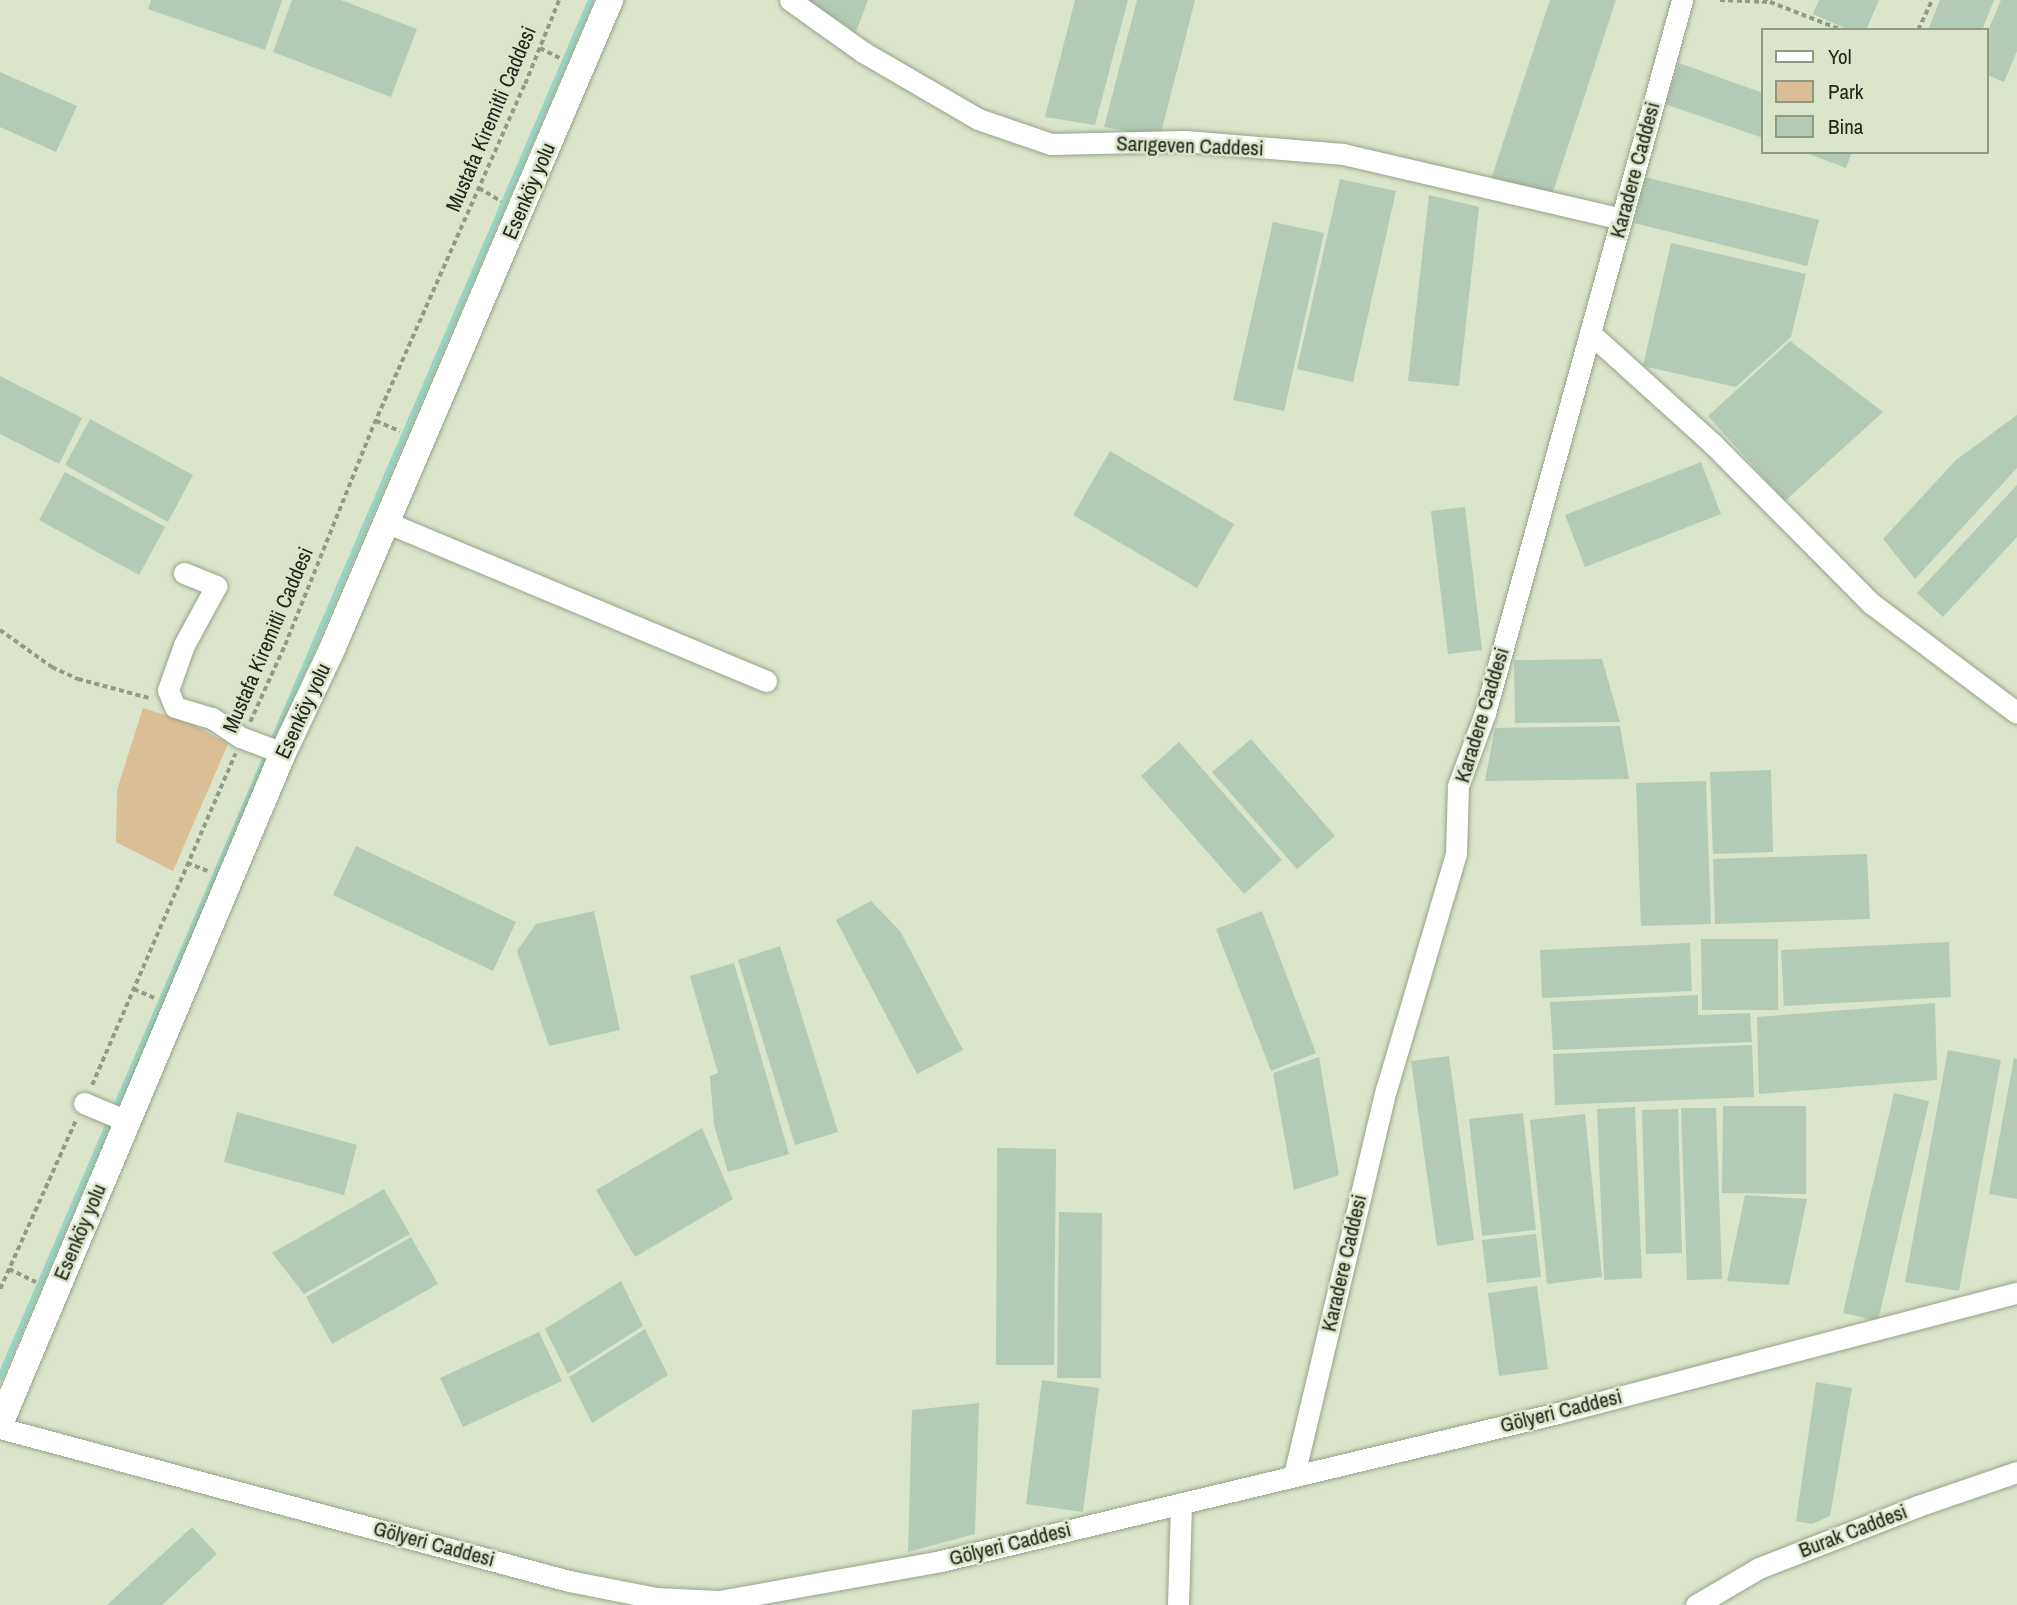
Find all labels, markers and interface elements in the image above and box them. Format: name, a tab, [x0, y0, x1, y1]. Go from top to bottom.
street label: Mustafa Kiremitli Caddesi	[441, 22, 541, 216]
legend	[1762, 28, 1989, 154]
text: Yol	[1828, 42, 1852, 71]
text: Park	[1828, 77, 1863, 106]
street label: Karadere Caddesi	[1605, 99, 1665, 241]
text: Bina	[1828, 112, 1863, 141]
street label: Sarıgeven Caddesi	[1116, 131, 1264, 161]
street label: Esenköy yolu	[497, 139, 561, 243]
street label: Mustafa Kiremitli Caddesi	[218, 543, 318, 737]
street label: Karadere Caddesi	[1450, 644, 1514, 786]
street label: Esenköy yolu	[270, 659, 336, 763]
street label: Esenköy yolu	[48, 1180, 112, 1284]
street label: Karadere Caddesi	[1316, 1192, 1372, 1334]
street label: Gölyeri Caddesi	[1498, 1384, 1624, 1438]
street label: Burak Caddesi	[1795, 1499, 1911, 1563]
street label: Gölyeri Caddesi	[371, 1516, 497, 1572]
street label: Gölyeri Caddesi	[947, 1517, 1073, 1571]

